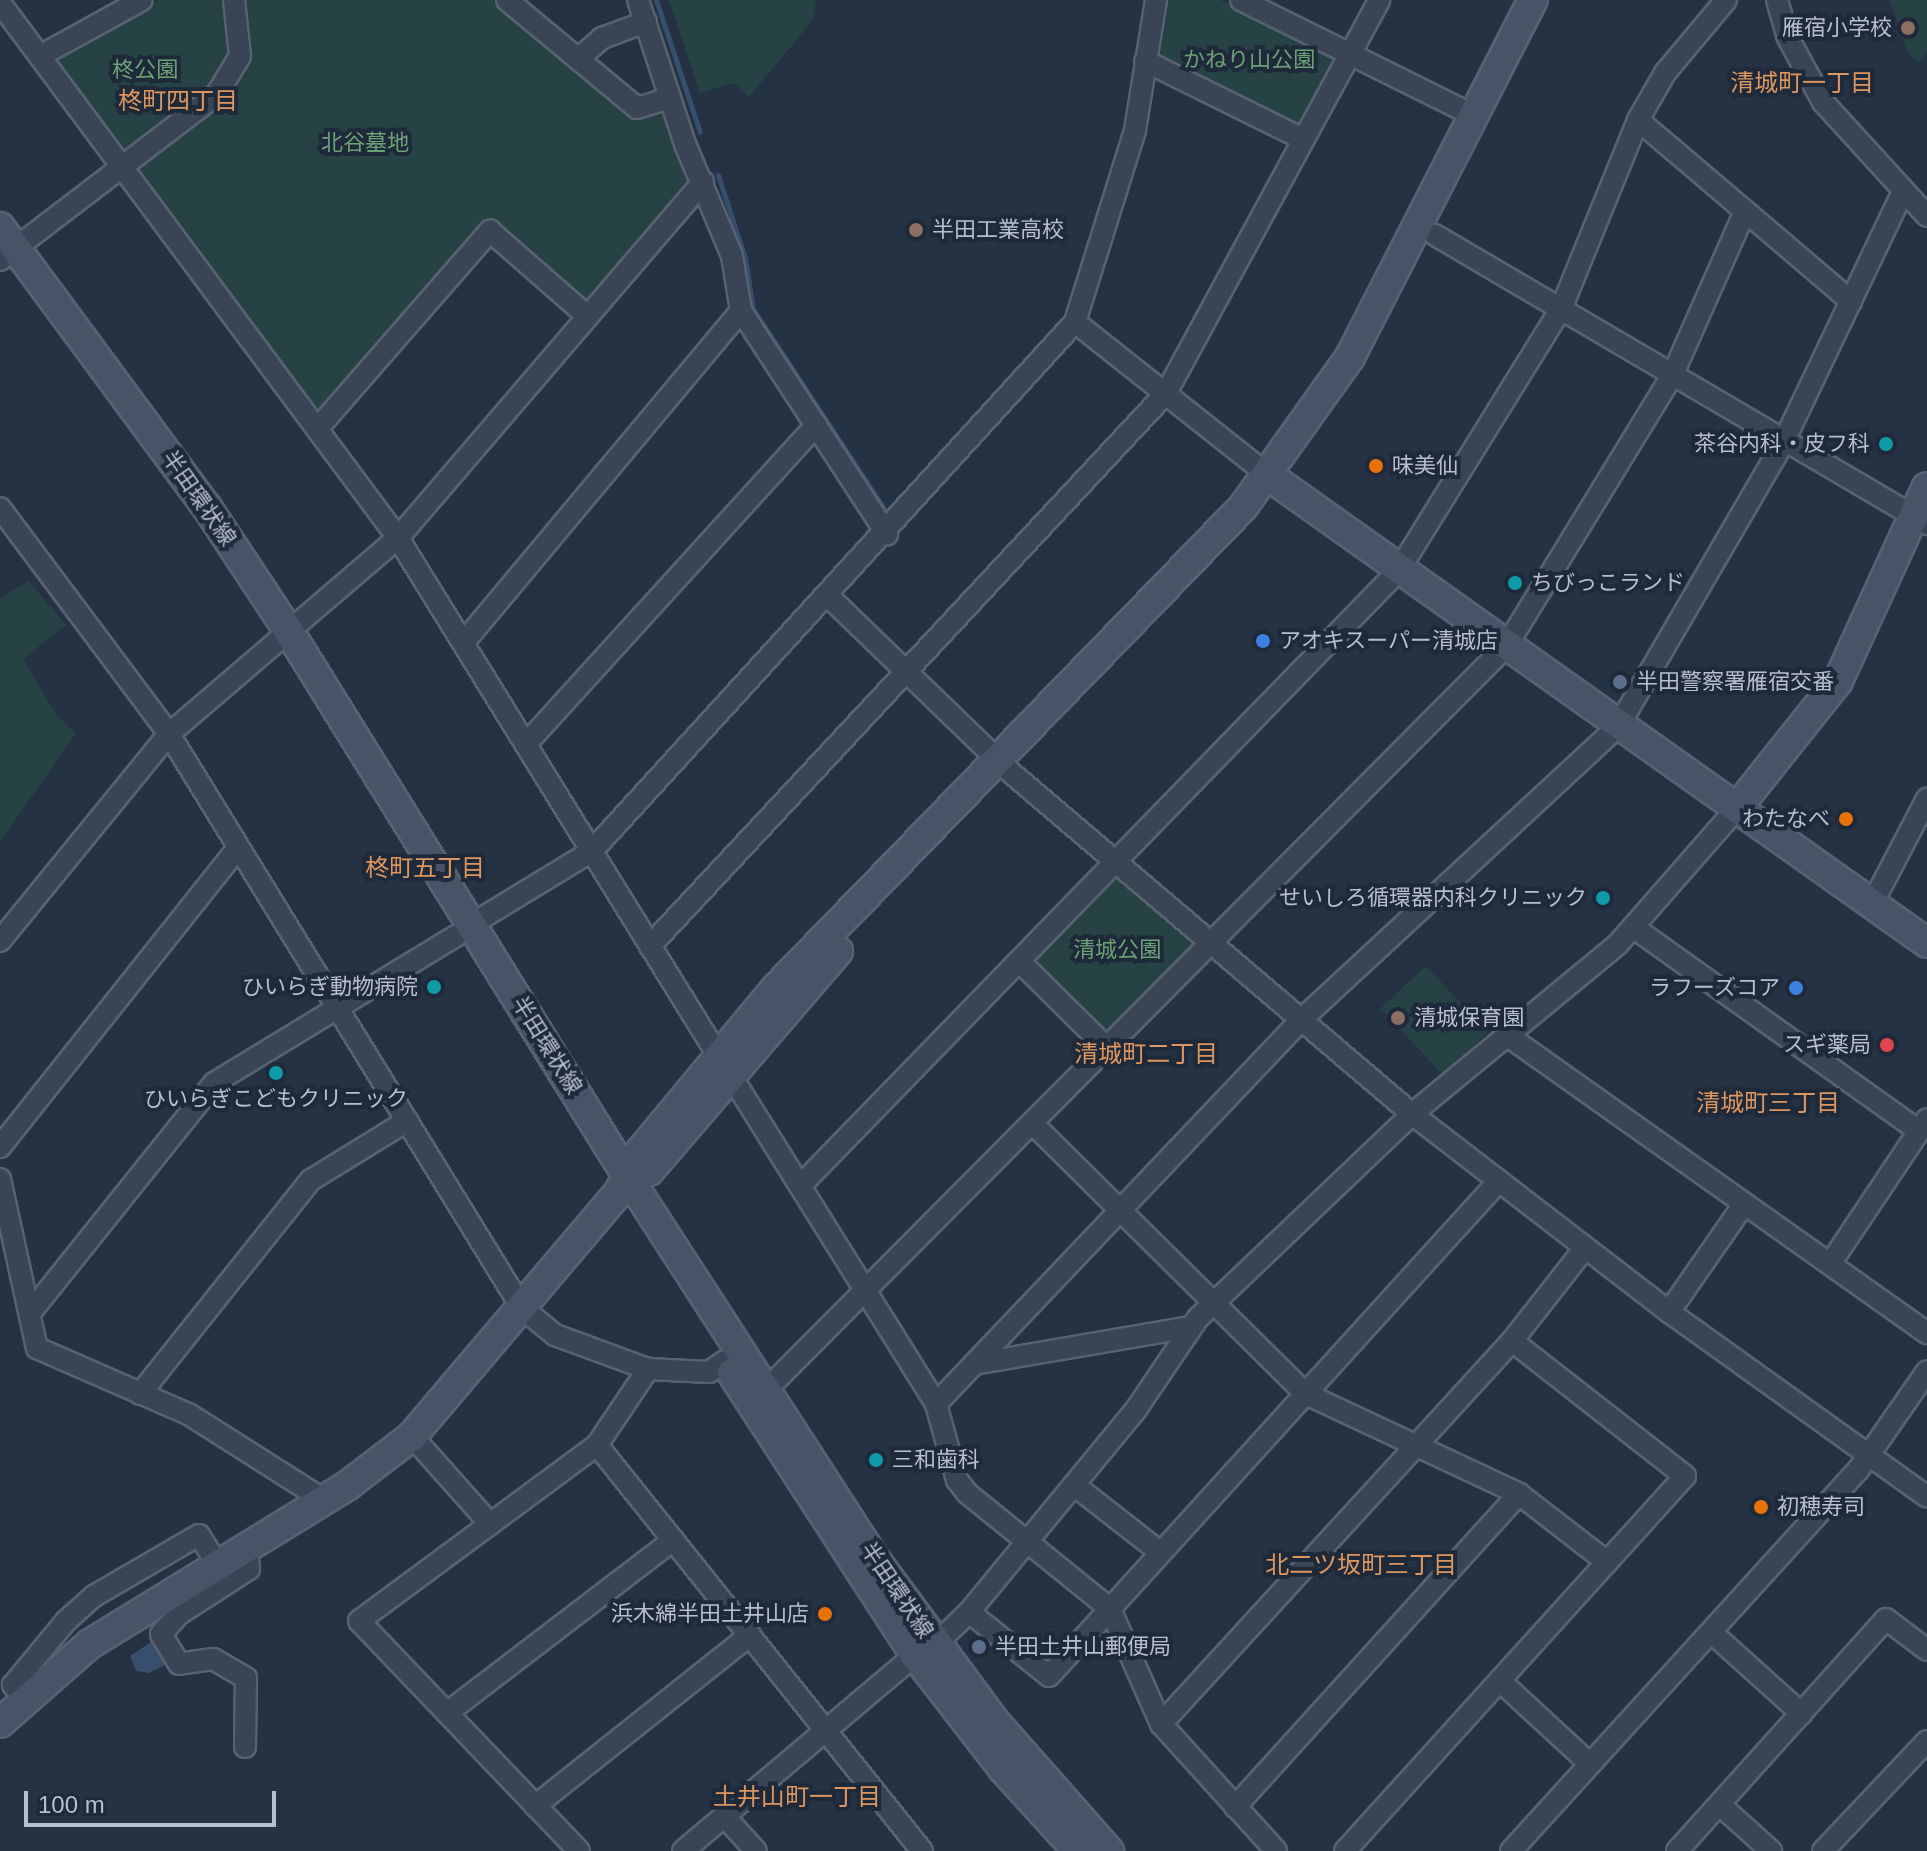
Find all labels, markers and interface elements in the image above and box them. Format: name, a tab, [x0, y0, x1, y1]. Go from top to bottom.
place label: 雁宿小学校	[1782, 15, 1892, 41]
marker: 雁宿小学校	[1899, 19, 1917, 37]
park label: かねり山公園	[1183, 47, 1315, 73]
park label: 柊公園	[112, 57, 178, 83]
district label: 清城町一丁目	[1730, 69, 1874, 97]
district label: 柊町四丁目	[118, 87, 238, 115]
park label: 北谷墓地	[321, 130, 409, 156]
place label: 半田工業高校	[932, 217, 1064, 243]
marker: 半田工業高校	[907, 221, 925, 239]
place label: 茶谷内科・皮フ科	[1694, 431, 1870, 457]
marker: 茶谷内科・皮フ科	[1877, 435, 1895, 453]
street label: 半田環状線	[157, 445, 241, 551]
place label: 味美仙	[1392, 453, 1458, 479]
marker: 味美仙	[1367, 457, 1385, 475]
place label: ちびっこランド	[1531, 570, 1685, 596]
marker: ちびっこランド	[1506, 574, 1524, 592]
place label: アオキスーパー清城店	[1279, 628, 1499, 654]
marker: アオキスーパー清城店	[1254, 632, 1272, 650]
place label: 半田警察署雁宿交番	[1636, 669, 1834, 695]
marker: 半田警察署雁宿交番	[1611, 673, 1629, 691]
place label: わたなべ	[1742, 806, 1830, 832]
marker: わたなべ	[1837, 810, 1855, 828]
district label: 柊町五丁目	[365, 854, 485, 882]
place label: せいしろ循環器内科クリニック	[1279, 885, 1587, 911]
marker: せいしろ循環器内科クリニック	[1594, 889, 1612, 907]
park label: 清城公園	[1073, 937, 1161, 963]
place label: ひいらぎ動物病院	[242, 974, 418, 1000]
place label: ラフーズコア	[1648, 975, 1780, 1001]
marker: ひいらぎ動物病院	[425, 978, 443, 996]
marker: ラフーズコア	[1787, 979, 1805, 997]
street label: 半田環状線	[507, 991, 587, 1099]
place label: 清城保育園	[1414, 1005, 1524, 1031]
marker: 清城保育園	[1389, 1009, 1407, 1027]
place label: スギ薬局	[1783, 1032, 1871, 1058]
marker: スギ薬局	[1878, 1036, 1896, 1054]
district label: 清城町二丁目	[1074, 1040, 1218, 1068]
marker: ひいらぎこどもクリニック	[267, 1064, 285, 1082]
place label: ひいらぎこどもクリニック	[144, 1086, 408, 1112]
district label: 清城町三丁目	[1696, 1089, 1840, 1117]
place label: 三和歯科	[892, 1447, 980, 1473]
marker: 三和歯科	[867, 1451, 885, 1469]
place label: 初穂寿司	[1777, 1494, 1865, 1520]
marker: 初穂寿司	[1752, 1498, 1770, 1516]
street label: 半田環状線	[855, 1537, 939, 1643]
district label: 北二ツ坂町三丁目	[1265, 1551, 1457, 1579]
place label: 浜木綿半田土井山店	[611, 1601, 809, 1627]
marker: 浜木綿半田土井山店	[816, 1605, 834, 1623]
place label: 半田土井山郵便局	[995, 1634, 1171, 1660]
marker: 半田土井山郵便局	[970, 1638, 988, 1656]
scale bar	[28, 1775, 280, 1825]
district label: 土井山町一丁目	[713, 1783, 881, 1811]
text: 100 m	[38, 1791, 105, 1818]

